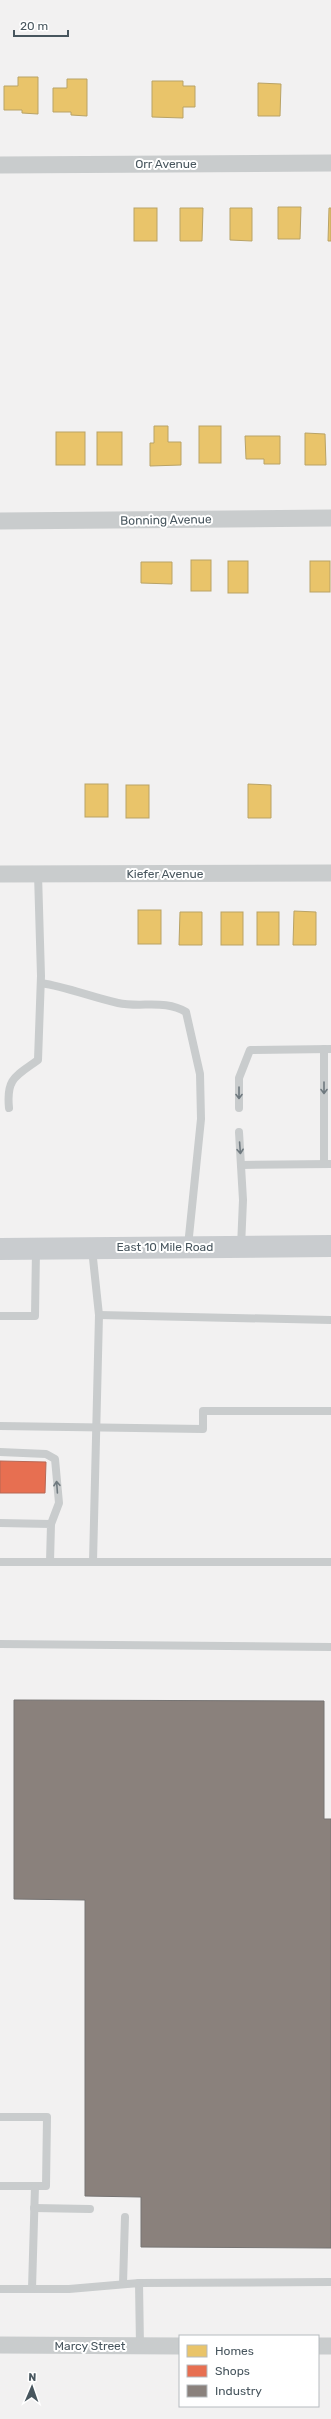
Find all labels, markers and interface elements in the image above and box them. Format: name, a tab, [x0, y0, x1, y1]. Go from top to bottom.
scale bar	[14, 12, 68, 38]
text: 20 m	[20, 19, 48, 33]
street label: Orr Avenue	[135, 157, 197, 171]
street label: Bonning Avenue	[120, 512, 212, 528]
street label: Kiefer Avenue	[127, 867, 204, 881]
one-way arrow	[320, 1081, 328, 1094]
one-way arrow	[235, 1086, 243, 1099]
one-way arrow	[236, 1141, 243, 1154]
street label: East 10 Mile Road	[117, 1240, 213, 1254]
one-way arrow	[54, 1481, 61, 1494]
legend	[179, 2335, 319, 2407]
street label: Marcy Street	[55, 2339, 126, 2353]
text: Homes	[215, 2344, 254, 2358]
text: Shops	[215, 2364, 250, 2378]
north arrow	[12, 2367, 52, 2407]
text: N	[28, 2371, 37, 2384]
text: Industry	[215, 2384, 262, 2398]

